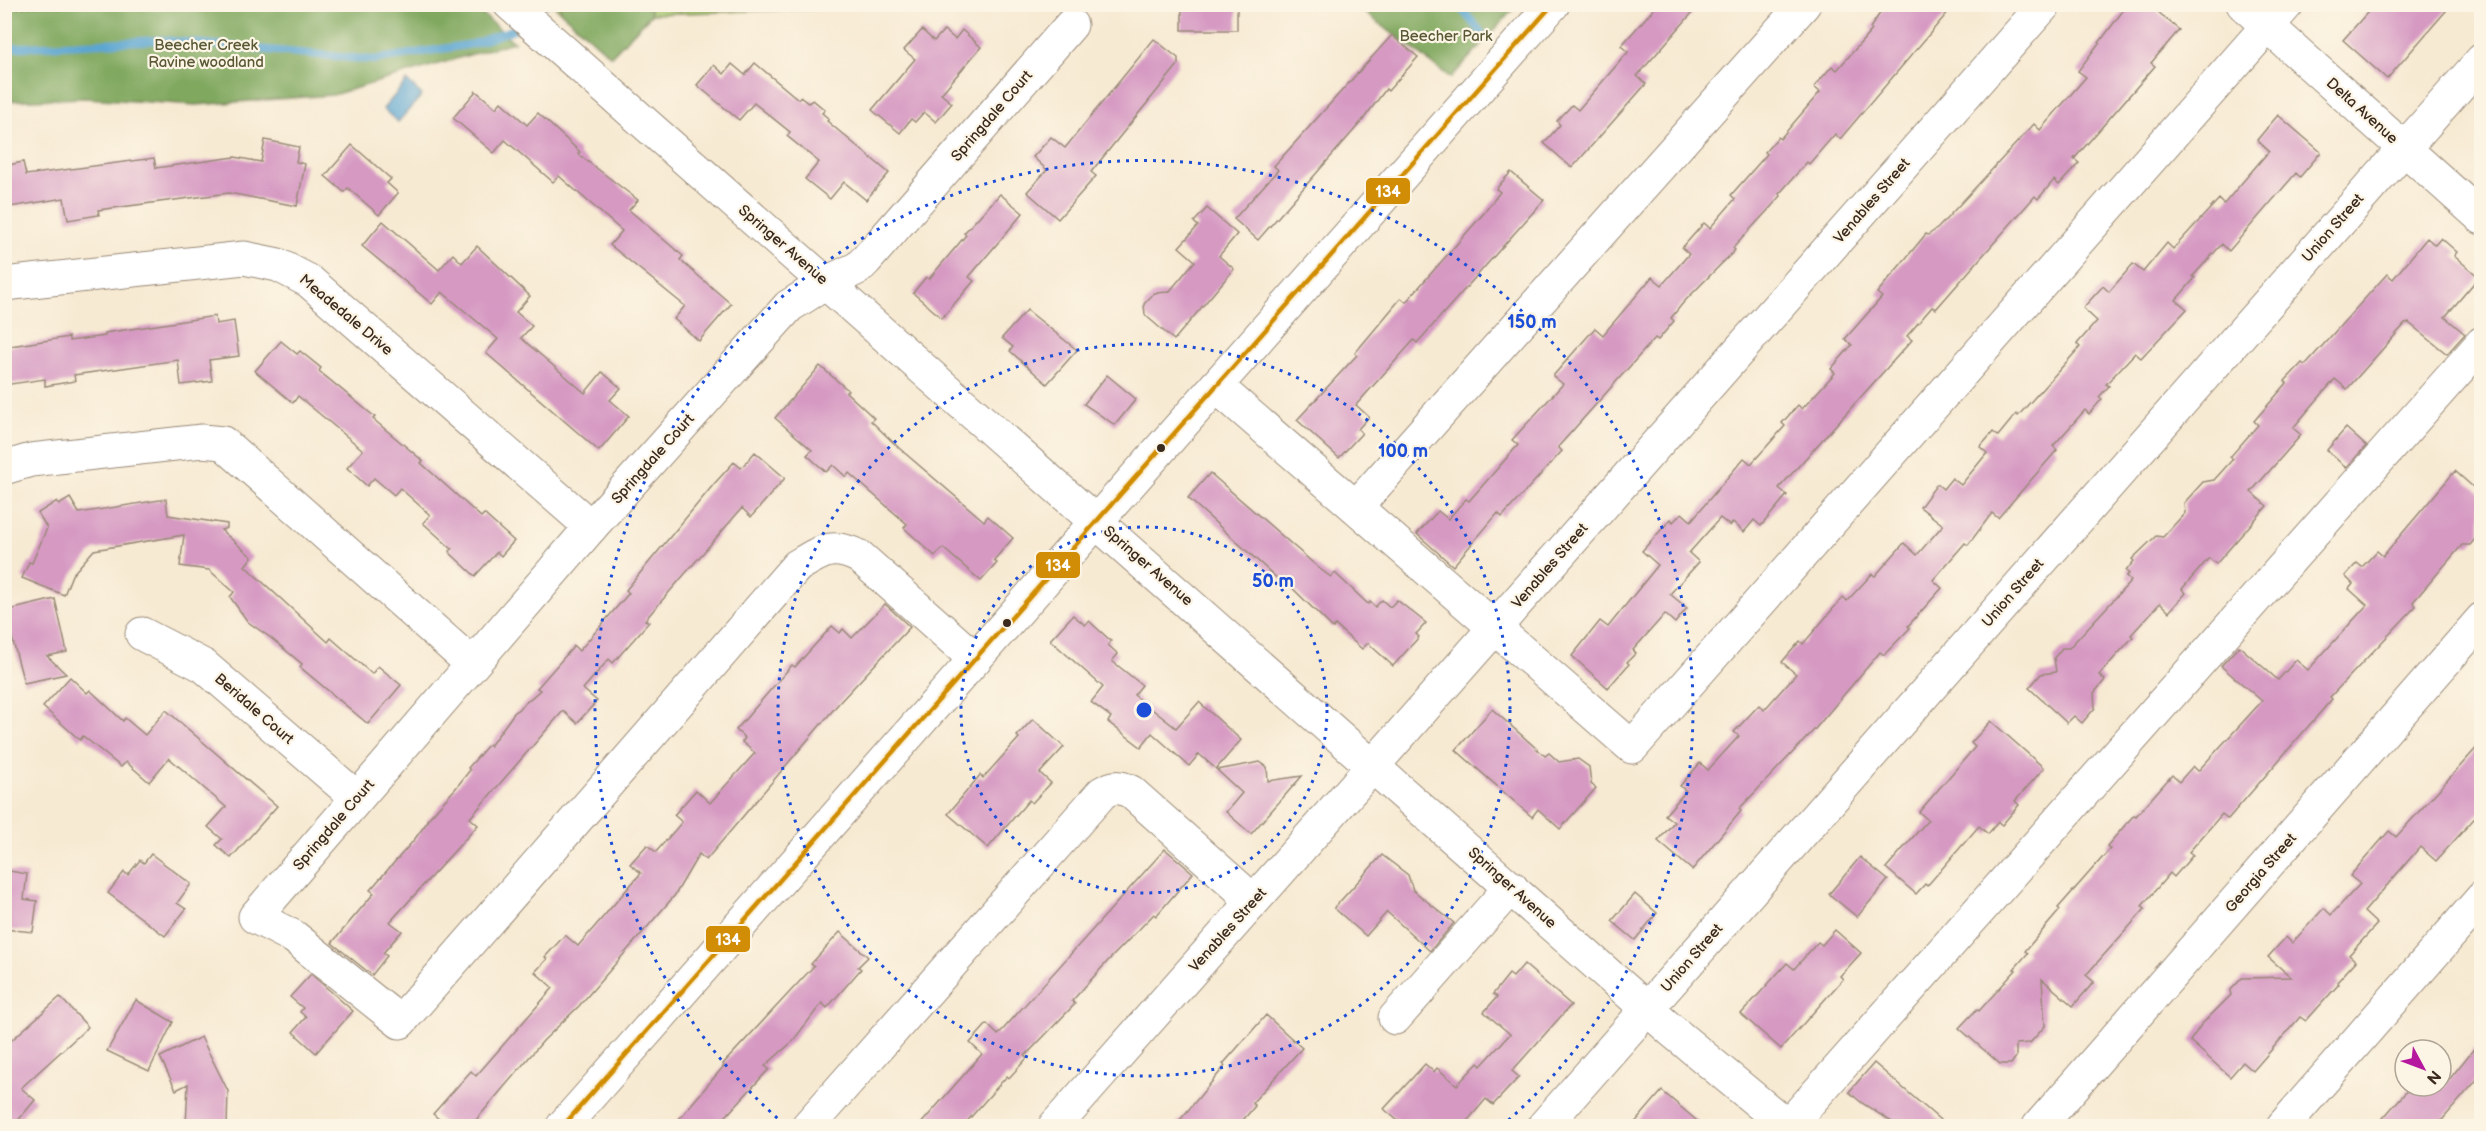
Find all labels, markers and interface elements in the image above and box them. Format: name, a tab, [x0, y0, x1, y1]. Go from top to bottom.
park label: Beecher Park	[1400, 27, 1493, 46]
park label: Beecher Creek Ravine woodland	[148, 36, 264, 72]
street label: Springdale Court	[947, 66, 1037, 166]
street label: Delta Avenue	[2322, 74, 2402, 148]
street label: Venables Street	[1830, 154, 1914, 248]
line badge: 134	[1365, 177, 1411, 205]
text: 134	[1375, 183, 1401, 202]
street label: Union Street	[2298, 189, 2368, 266]
street label: Springer Avenue	[734, 201, 832, 289]
street label: Meadedale Drive	[295, 270, 397, 360]
text: 150 m	[1507, 312, 1557, 333]
street label: Springdale Court	[608, 410, 699, 508]
text: 100 m	[1378, 441, 1428, 462]
unlabelled marker	[1155, 442, 1167, 454]
street label: Venables Street	[1508, 519, 1592, 613]
street label: Springer Avenue	[1099, 522, 1197, 610]
line badge: 134	[1035, 551, 1081, 579]
street label: Union Street	[1978, 554, 2048, 631]
text: 134	[1045, 557, 1071, 576]
text: 50 m	[1252, 571, 1294, 592]
unlabelled marker	[1001, 617, 1013, 629]
street label: Beridale Court	[210, 669, 298, 749]
centre of rings	[1134, 700, 1154, 720]
street label: Springdale Court	[289, 775, 379, 875]
street label: Georgia Street	[2221, 829, 2301, 917]
street label: Springer Avenue	[1464, 843, 1560, 933]
street label: Venables Street	[1185, 884, 1271, 976]
street label: Union Street	[1657, 919, 1727, 996]
line badge: 134	[705, 925, 751, 953]
text: 134	[715, 931, 741, 950]
north arrow	[2393, 1038, 2453, 1098]
text: N	[2422, 1066, 2444, 1088]

